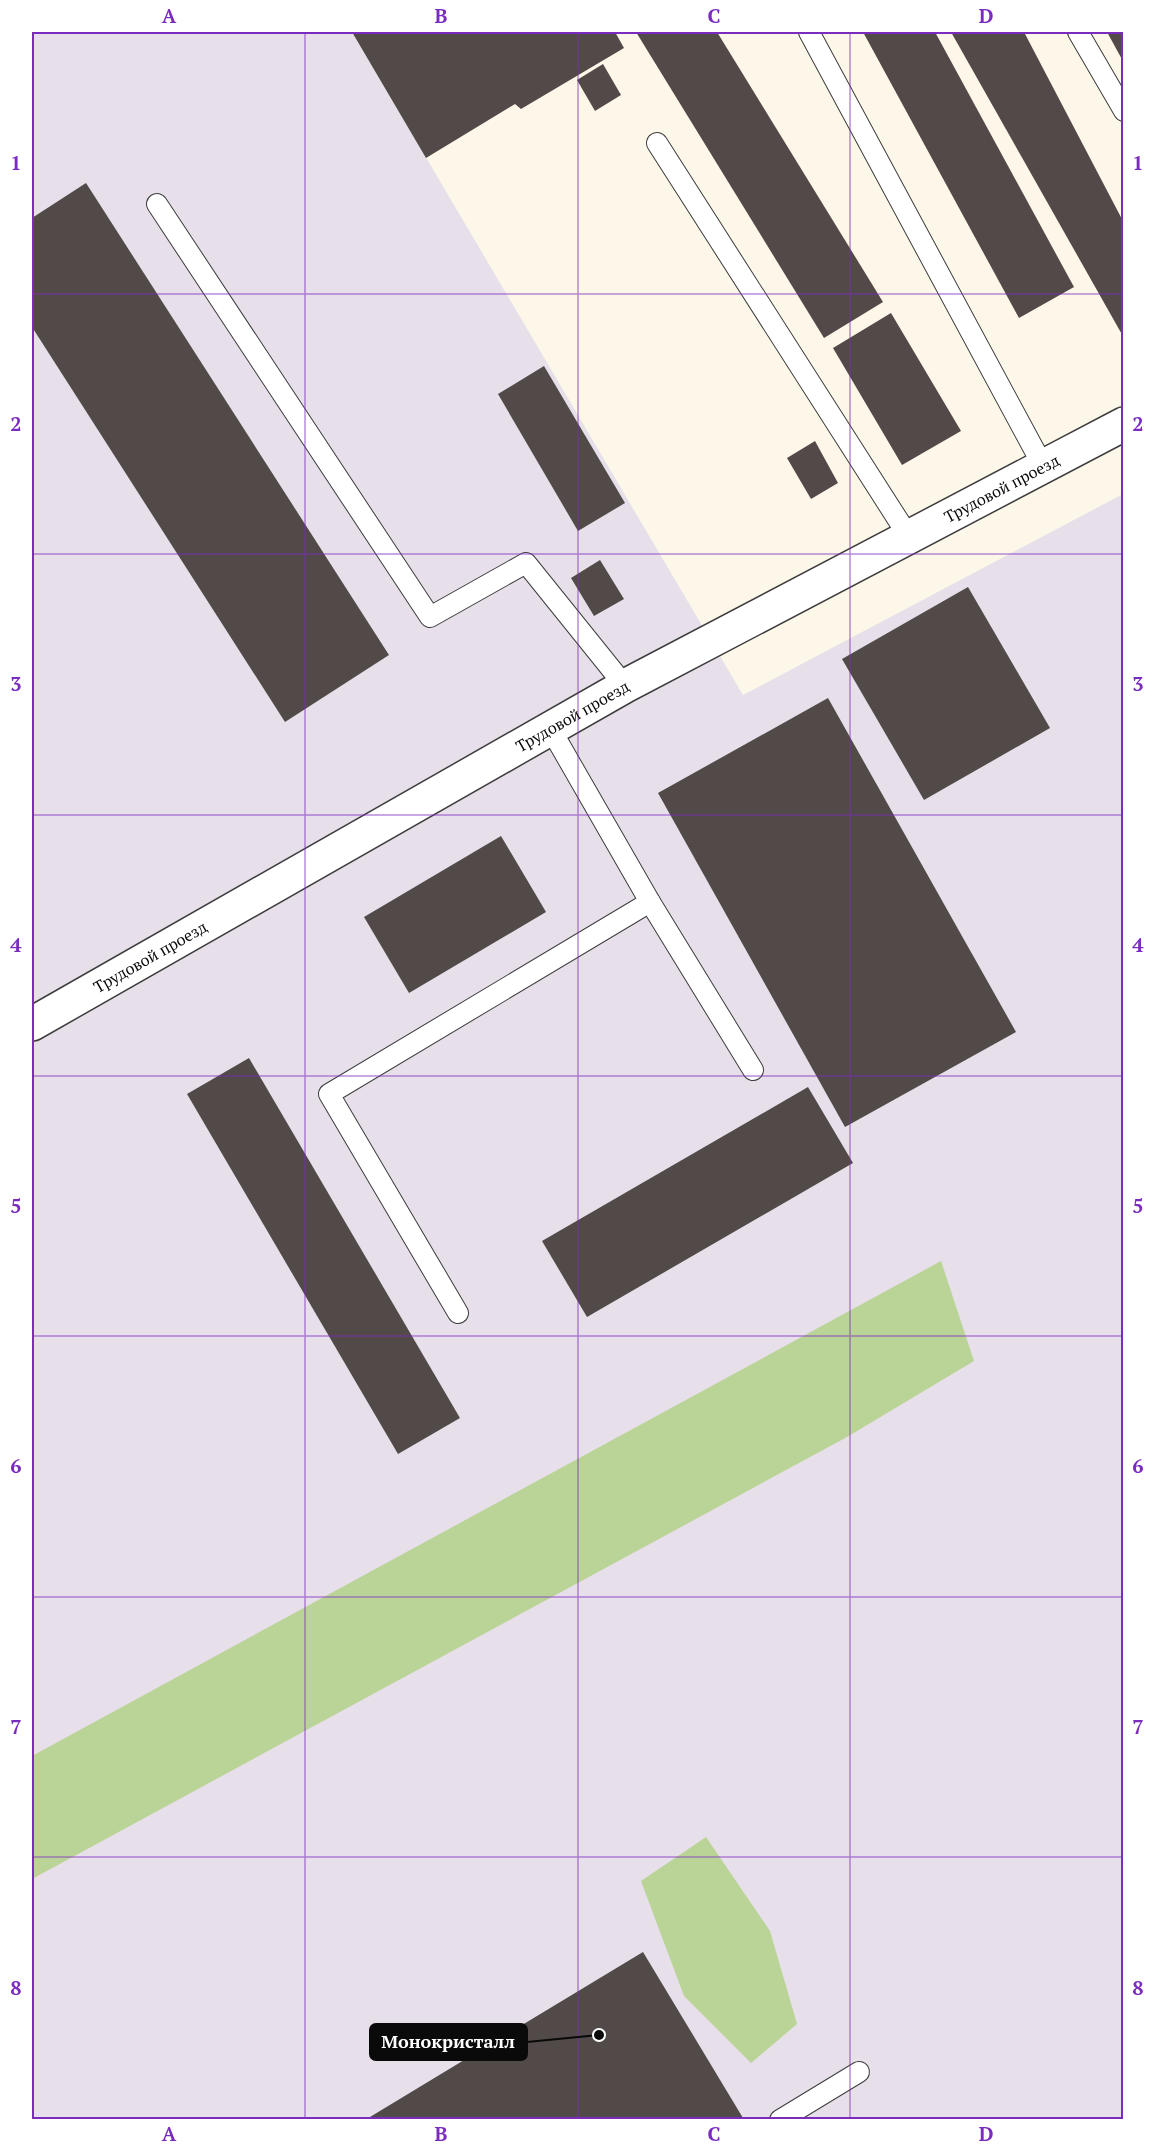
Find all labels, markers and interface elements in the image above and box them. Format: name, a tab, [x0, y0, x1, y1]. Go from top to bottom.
text: A	[162, 2, 177, 29]
text: B	[435, 2, 448, 29]
text: C	[707, 2, 721, 29]
text: D	[979, 2, 993, 29]
text: 1	[10, 149, 22, 176]
text: 1	[1132, 149, 1144, 176]
text: 2	[10, 410, 22, 437]
text: 2	[1132, 410, 1144, 437]
street label: Трудовой проезд	[940, 449, 1063, 528]
text: 3	[10, 670, 22, 697]
text: 3	[1132, 670, 1144, 697]
street label: Трудовой проезд	[512, 675, 633, 757]
street label: Трудовой проезд	[89, 916, 211, 998]
text: 4	[10, 931, 22, 958]
text: 4	[1132, 931, 1144, 958]
text: 5	[10, 1192, 22, 1219]
text: 5	[1132, 1192, 1144, 1219]
text: 6	[10, 1452, 22, 1479]
text: 6	[1132, 1452, 1144, 1479]
text: 7	[10, 1713, 22, 1740]
text: 7	[1132, 1713, 1144, 1740]
text: 8	[10, 1974, 22, 2001]
text: 8	[1132, 1974, 1144, 2001]
callout: Монокристалл	[370, 2024, 527, 2060]
text: Монокристалл	[381, 2029, 515, 2053]
text: A	[162, 2120, 177, 2147]
text: B	[435, 2120, 448, 2147]
text: C	[707, 2120, 721, 2147]
text: D	[979, 2120, 993, 2147]

